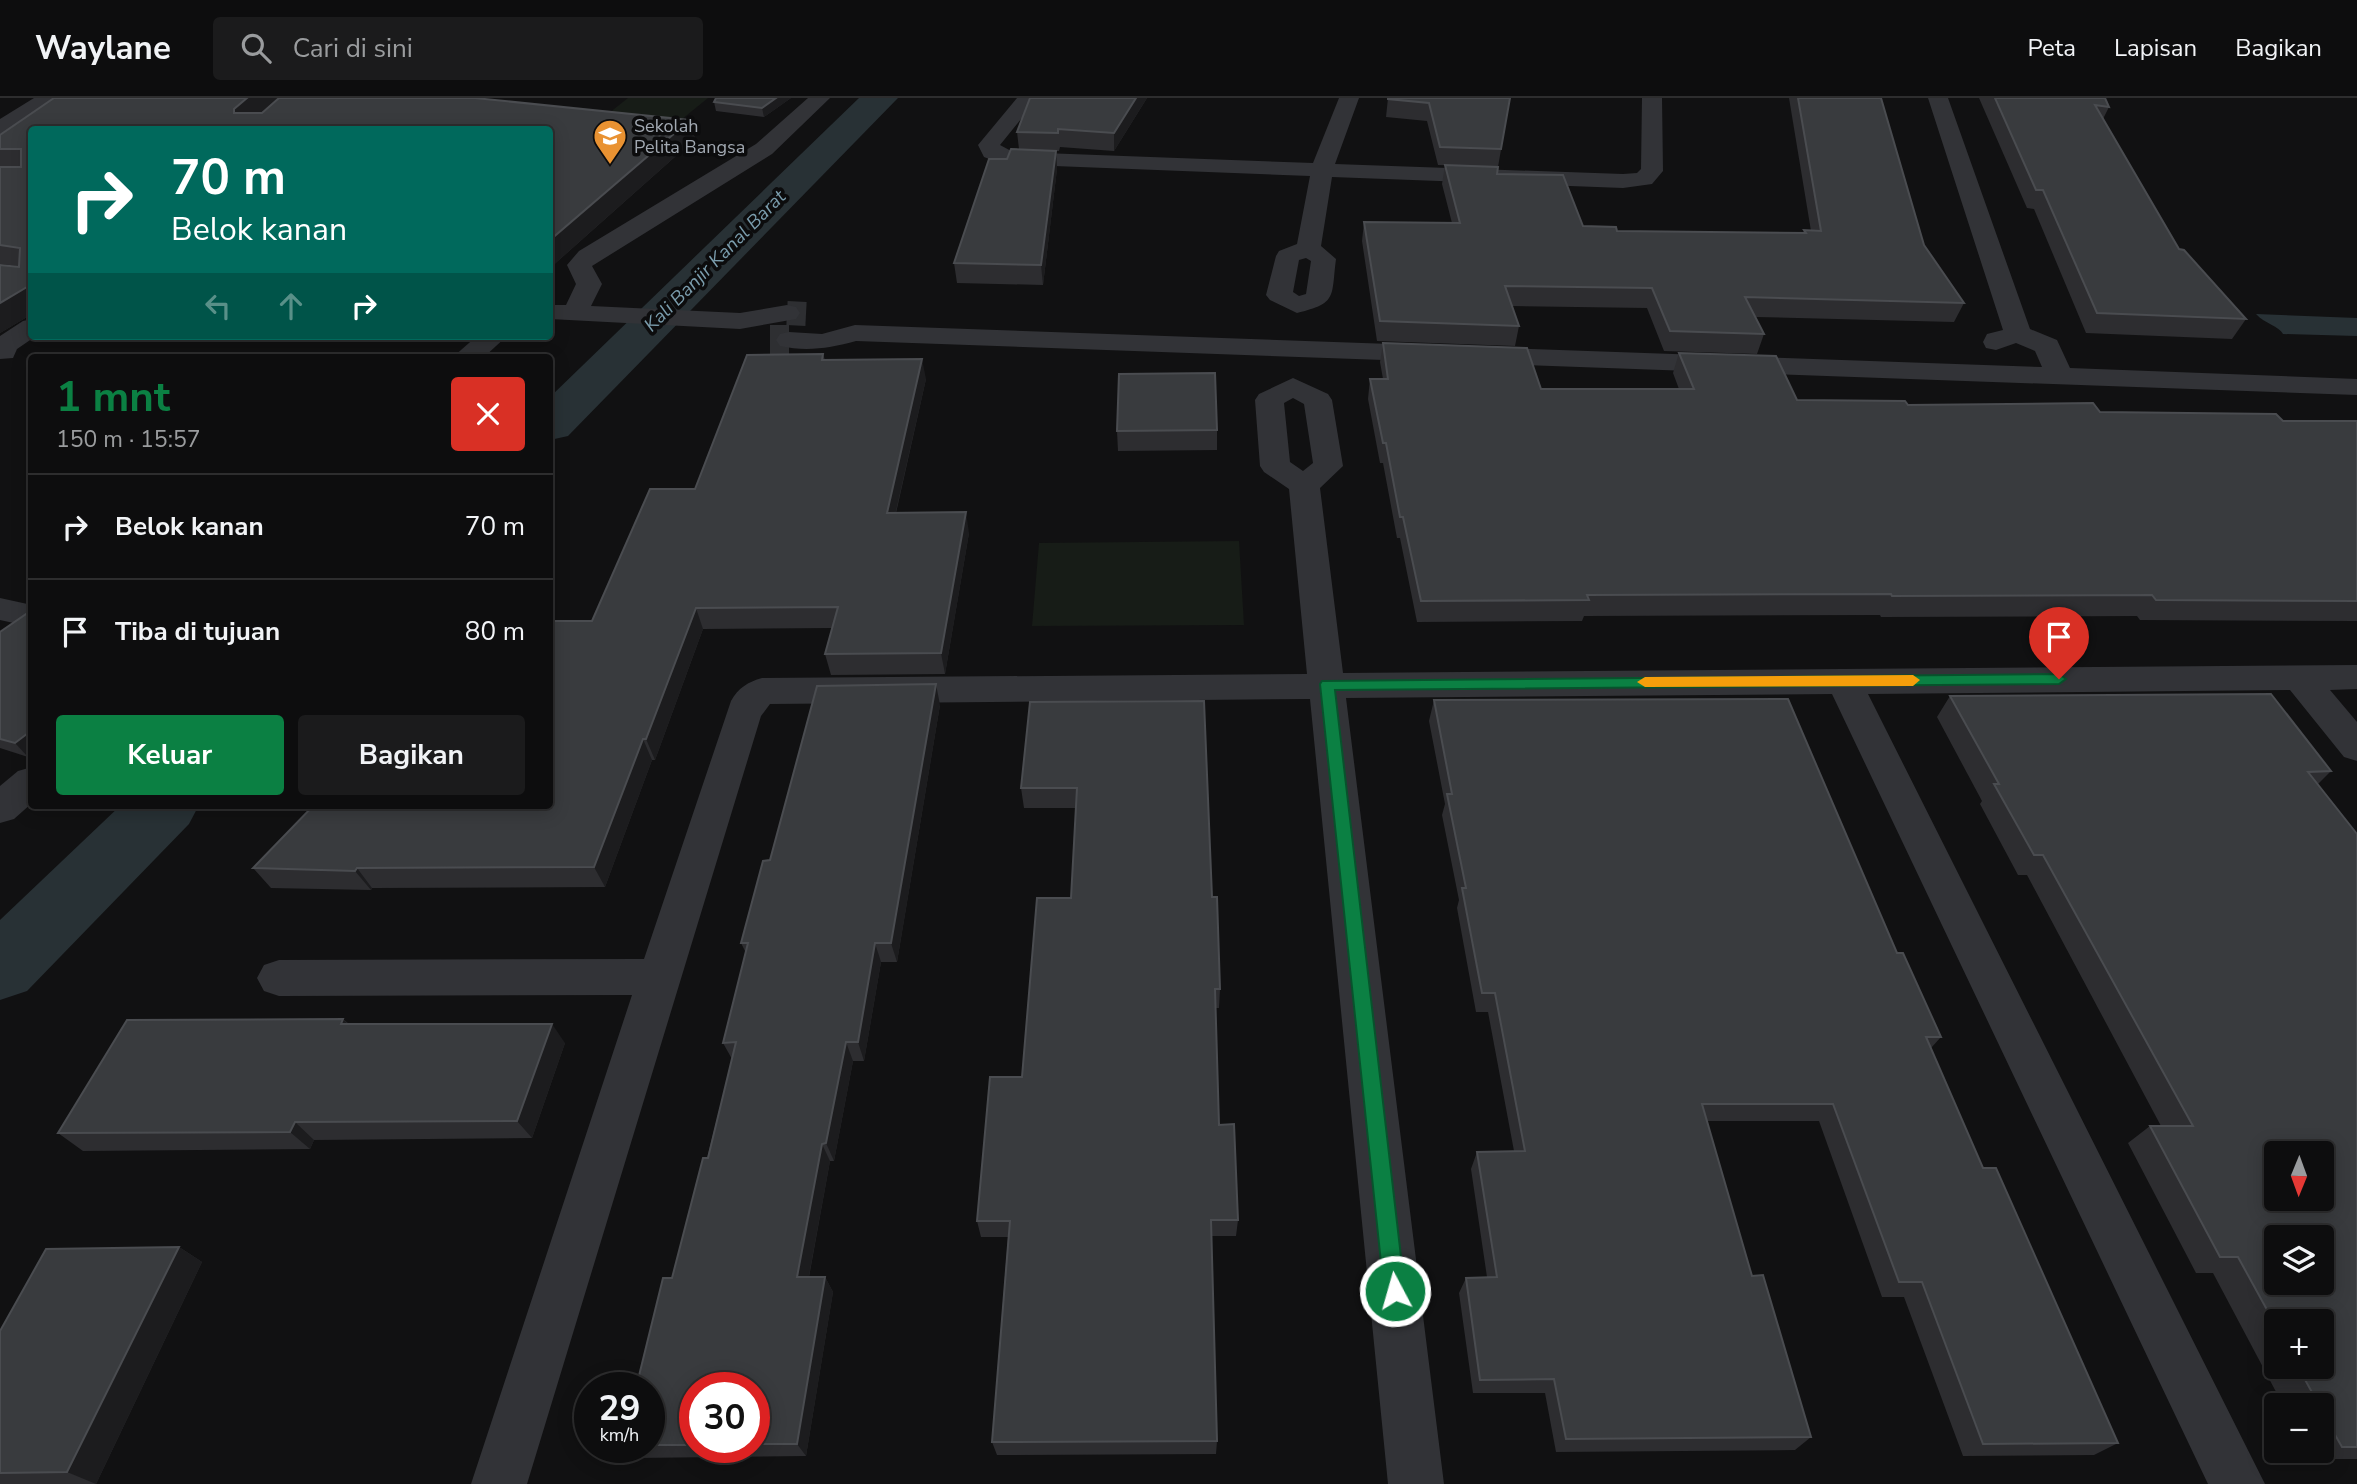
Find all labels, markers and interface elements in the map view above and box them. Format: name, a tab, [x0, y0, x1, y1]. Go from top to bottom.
search box	[213, 17, 703, 80]
text: Waylane	[35, 26, 171, 71]
icon: search	[237, 29, 275, 67]
text: Cari di sini	[293, 31, 413, 66]
text: Peta	[2027, 32, 2076, 64]
text: Lapisan	[2114, 32, 2197, 64]
text: Bagikan	[2235, 32, 2322, 64]
place label: Sekolah Pelita Bangsa	[634, 114, 745, 159]
school or university icon: Sekolah Pelita Bangsa	[591, 117, 629, 166]
text: 70 m	[171, 144, 286, 211]
icon: right	[56, 154, 147, 245]
water label: Kali Banjir Kanal Barat	[638, 183, 793, 338]
text: Belok kanan	[171, 208, 347, 251]
icon: left	[199, 287, 237, 325]
icon: ahead	[272, 287, 310, 325]
icon: right	[345, 287, 383, 325]
text: 1 mnt	[56, 369, 170, 426]
button: close	[451, 377, 525, 451]
text: 150 m · 15:57	[56, 424, 201, 455]
icon: right	[56, 508, 94, 546]
text: Belok kanan	[115, 509, 264, 544]
text: 70 m	[465, 509, 525, 544]
pin	[2029, 607, 2089, 679]
icon: arrive	[56, 613, 94, 651]
text: Tiba di tujuan	[115, 614, 280, 649]
text: 80 m	[465, 614, 525, 649]
icon: arrive	[2040, 618, 2078, 656]
button: Keluar	[56, 715, 284, 795]
button: Bagikan	[298, 715, 525, 795]
north arrow	[2264, 1141, 2334, 1211]
map controls	[2264, 1141, 2334, 1463]
button: layers	[2264, 1225, 2334, 1295]
position arrow	[1358, 1254, 1432, 1328]
button: +	[2264, 1309, 2334, 1379]
speed limit sign: 30	[679, 1372, 770, 1463]
text: 29	[598, 1385, 641, 1432]
button: −	[2264, 1393, 2334, 1463]
text: km/h	[600, 1423, 639, 1447]

